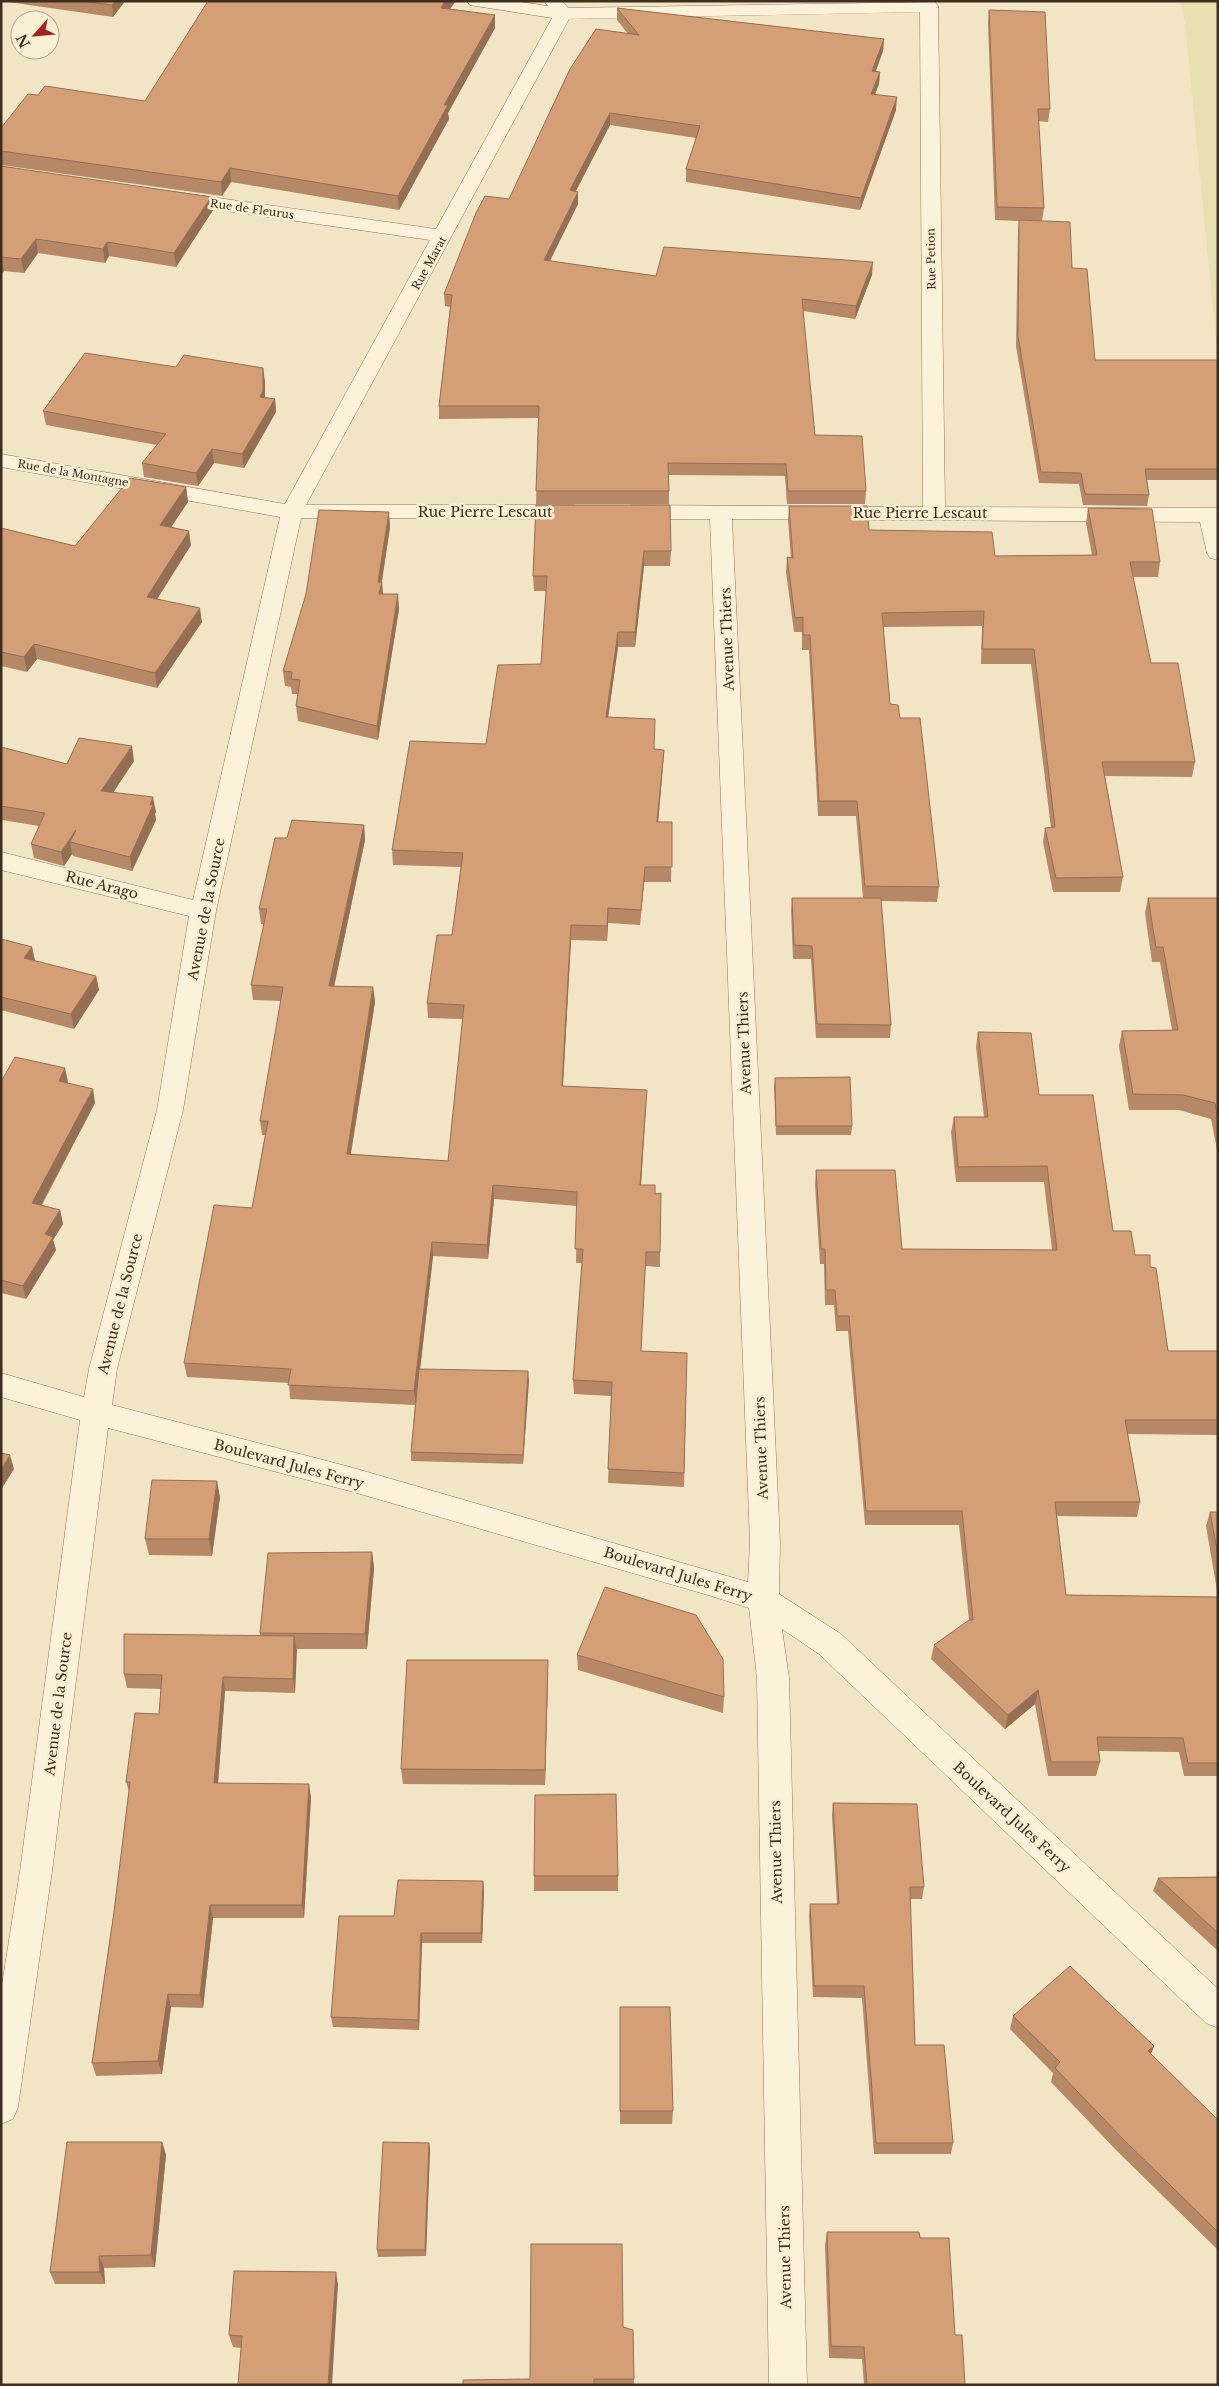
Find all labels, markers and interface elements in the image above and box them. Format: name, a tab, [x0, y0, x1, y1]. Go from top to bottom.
north arrow	[10, 10, 60, 60]
text: N	[12, 31, 34, 51]
street label: Rue de Fleurus	[209, 196, 295, 222]
street label: Rue Petion	[923, 228, 939, 290]
street label: Rue Marat	[409, 233, 450, 292]
street label: Rue de la Montagne	[16, 456, 130, 490]
street label: Rue Pierre Lescaut	[418, 503, 553, 521]
street label: Rue Pierre Lescaut	[853, 504, 988, 522]
street label: Avenue Thiers	[716, 587, 738, 692]
street label: Avenue de la Source	[183, 836, 229, 983]
street label: Rue Arago	[64, 867, 140, 903]
street label: Avenue Thiers	[733, 991, 755, 1096]
street label: Avenue de la Source	[94, 1232, 146, 1377]
street label: Avenue Thiers	[750, 1396, 772, 1501]
street label: Boulevard Jules Ferry	[212, 1435, 366, 1493]
street label: Boulevard Jules Ferry	[601, 1543, 755, 1605]
street label: Avenue de la Source	[40, 1631, 76, 1778]
street label: Boulevard Jules Ferry	[949, 1758, 1075, 1876]
street label: Avenue Thiers	[766, 1800, 786, 1905]
street label: Avenue Thiers	[775, 2205, 795, 2310]

